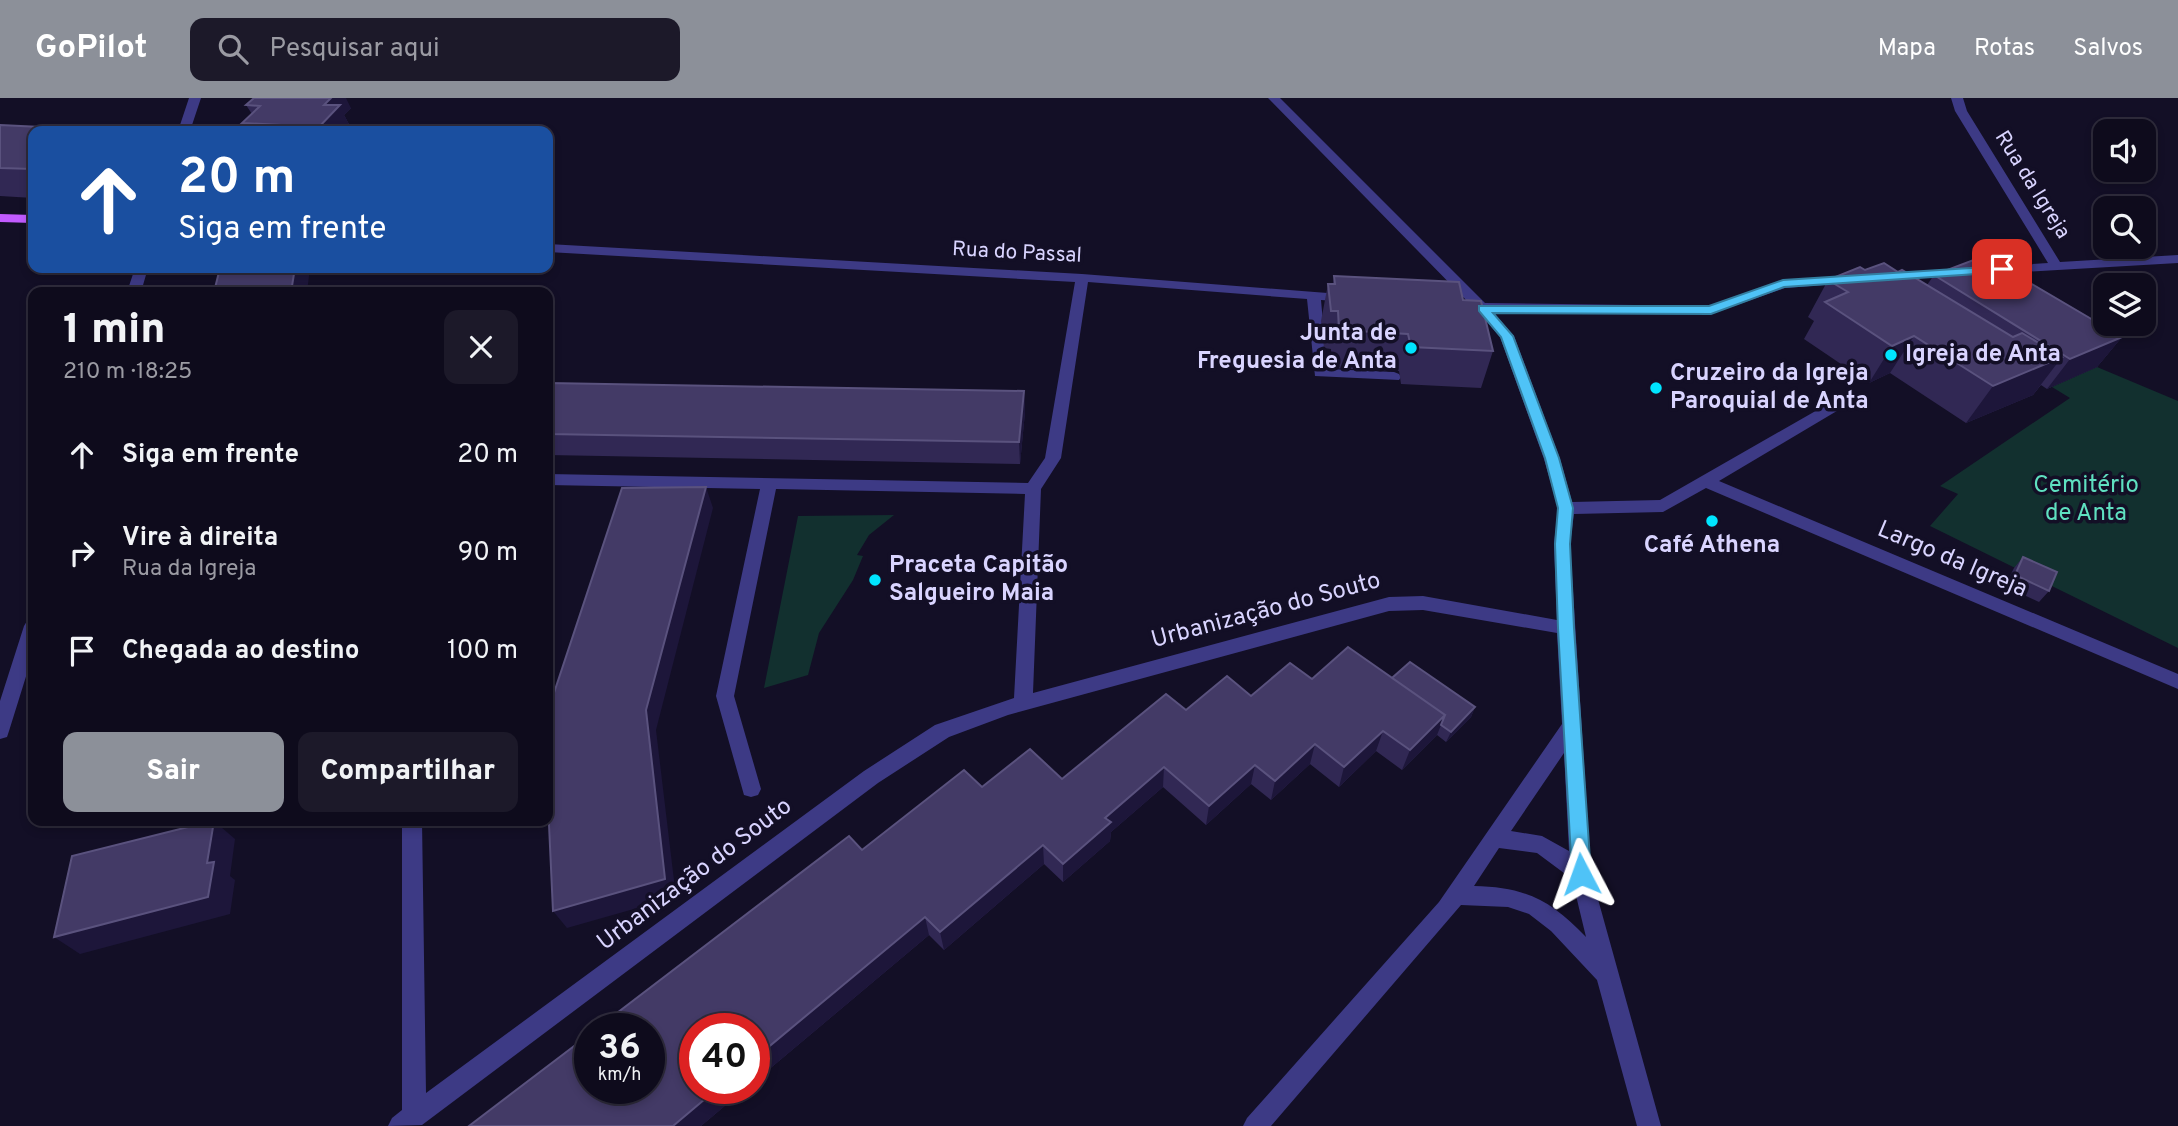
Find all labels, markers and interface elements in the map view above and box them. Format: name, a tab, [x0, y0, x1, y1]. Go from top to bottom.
search box	[190, 18, 680, 81]
text: GoPilot	[35, 28, 148, 70]
icon: search	[214, 30, 252, 68]
text: Pesquisar aqui	[270, 33, 440, 66]
text: Mapa	[1878, 34, 1936, 64]
text: Rotas	[1974, 34, 2035, 64]
text: Salvos	[2073, 34, 2143, 64]
map controls	[2093, 119, 2156, 336]
button: sound	[2093, 119, 2156, 182]
street label: Rua da Igreja	[1988, 126, 2076, 244]
text: 20 m	[178, 149, 295, 211]
icon: ahead	[63, 154, 154, 245]
button: search	[2093, 196, 2156, 259]
text: Siga em frente	[178, 210, 386, 250]
street label: Rua do Passal	[951, 236, 1083, 270]
pin	[1972, 239, 2032, 299]
icon: arrive	[1983, 250, 2021, 288]
button: layers	[2093, 273, 2156, 336]
text: 1 min	[63, 305, 166, 358]
button: close	[444, 310, 518, 384]
place label: Junta de Freguesia de Anta	[1197, 319, 1397, 377]
marker: Junta de Freguesia de Anta	[1403, 340, 1419, 356]
place label: Igreja de Anta	[1905, 340, 2061, 370]
marker: Igreja de Anta	[1883, 347, 1899, 363]
text: 210 m · 18:25	[63, 358, 192, 387]
place label: Cruzeiro da Igreja Paroquial de Anta	[1670, 359, 1869, 417]
marker: Cruzeiro da Igreja Paroquial de Anta	[1648, 380, 1664, 396]
icon: ahead	[63, 436, 101, 474]
text: Siga em frente	[122, 439, 299, 472]
text: 20 m	[457, 439, 518, 472]
park label: Cemitério de Anta	[2033, 471, 2139, 529]
marker: Café Athena	[1704, 513, 1720, 529]
street label: Largo da Igreja	[1872, 515, 2032, 605]
text: Vire à direita	[122, 522, 278, 555]
place label: Café Athena	[1644, 531, 1780, 561]
icon: right	[63, 534, 101, 572]
text: 90 m	[458, 537, 518, 570]
place label: Praceta Capitão Salgueiro Maia	[889, 551, 1068, 609]
text: Rua da Igreja	[122, 555, 256, 584]
street label: Urbanização do Souto	[1148, 566, 1384, 656]
marker: Praceta Capitão Salgueiro Maia	[867, 572, 883, 588]
icon: arrive	[63, 632, 101, 670]
text: Chegada ao destino	[122, 635, 359, 668]
text: 100 m	[447, 635, 518, 668]
button: Sair	[63, 732, 284, 812]
button: Compartilhar	[298, 732, 518, 812]
street label: Urbanização do Souto	[592, 792, 798, 958]
position arrow	[1544, 837, 1618, 911]
speed limit sign: 40	[679, 1013, 770, 1104]
text: 36	[598, 1027, 641, 1071]
text: km/h	[598, 1064, 641, 1087]

